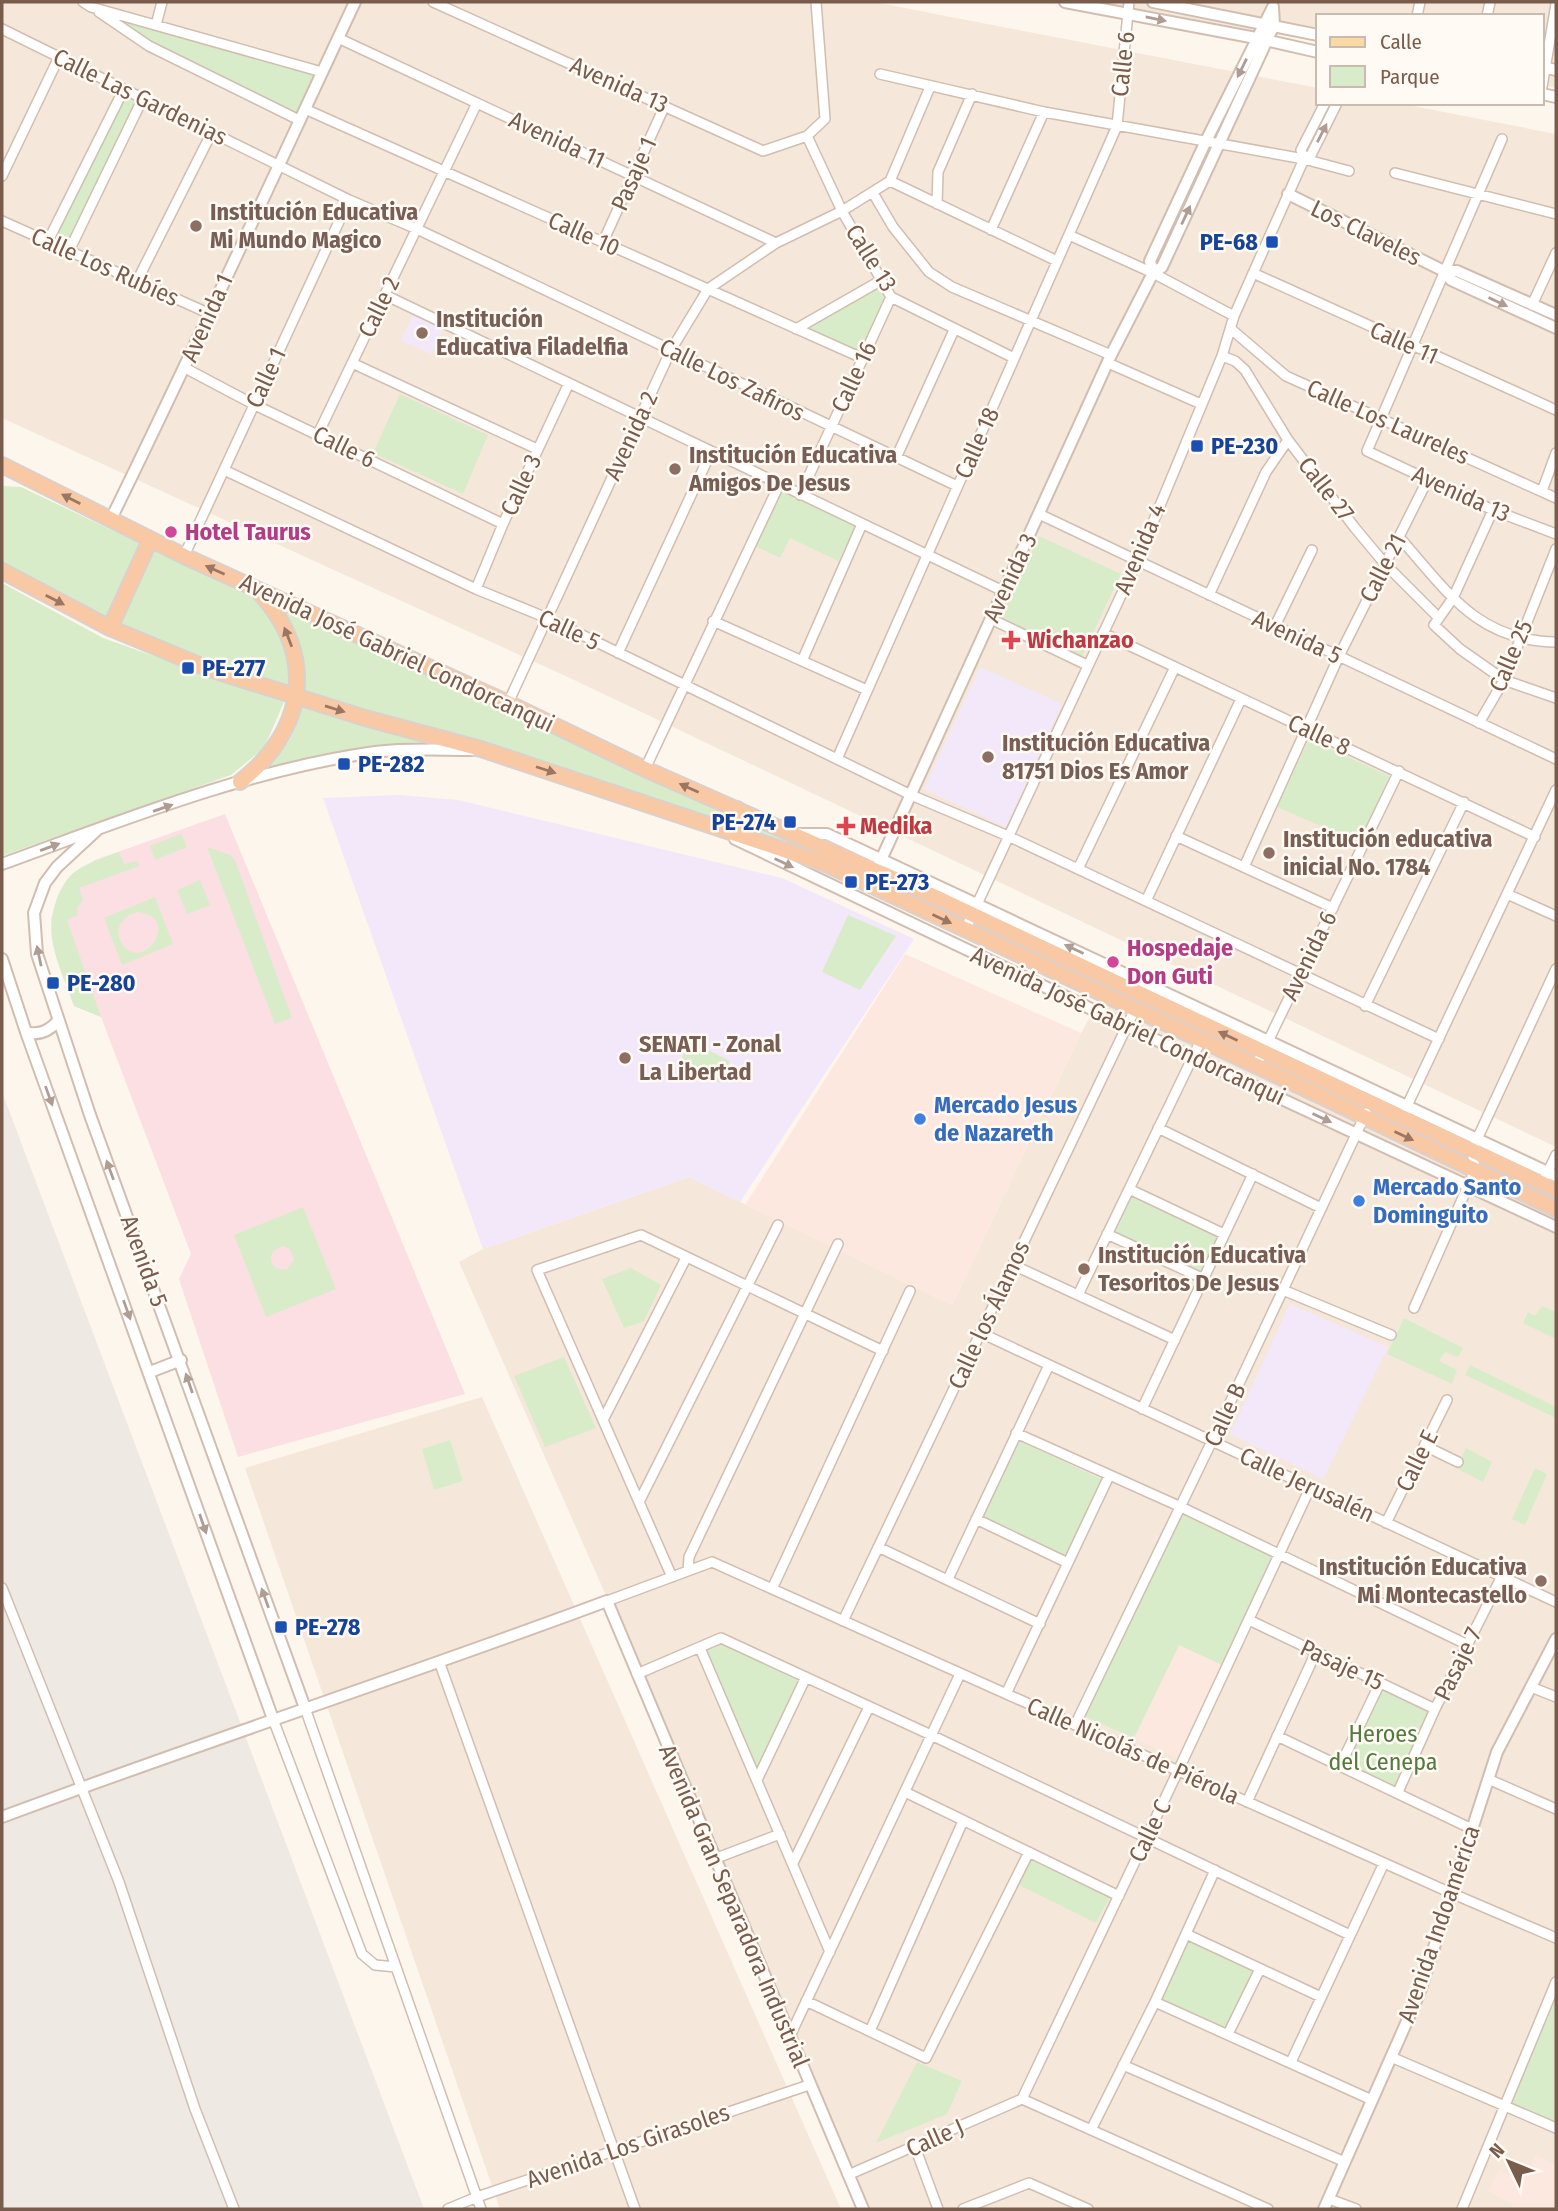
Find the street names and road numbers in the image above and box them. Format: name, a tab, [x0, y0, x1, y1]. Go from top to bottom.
street label: Calle 6	[1106, 30, 1140, 98]
street label: Calle Las Gardenias	[49, 43, 231, 151]
street label: Avenida 13	[566, 51, 672, 119]
street label: Avenida 11	[505, 106, 609, 174]
street label: Pasaje 1	[605, 133, 663, 215]
street label: Los Claveles	[1306, 194, 1426, 272]
street label: Calle 10	[544, 206, 624, 262]
street label: Calle 13	[840, 219, 902, 297]
street label: Calle Los Rubíes	[27, 222, 183, 312]
street label: Avenida 1	[175, 270, 239, 366]
street label: Calle 2	[352, 272, 406, 342]
street label: Calle 11	[1365, 316, 1443, 370]
street label: Calle Los Zafiros	[655, 333, 809, 427]
street label: Calle 16	[826, 337, 882, 417]
street label: Calle 1	[240, 344, 292, 412]
street label: Calle Los Laureles	[1302, 374, 1474, 470]
street label: Avenida 2	[598, 387, 664, 485]
street label: Calle 18	[949, 403, 1005, 483]
street label: Calle 6	[308, 420, 380, 474]
street label: Calle 3	[495, 450, 547, 520]
street label: Calle 27	[1292, 451, 1360, 527]
street label: Avenida 13	[1408, 460, 1514, 528]
street label: Avenida 4	[1108, 500, 1172, 598]
street label: Avenida 3	[977, 529, 1043, 627]
street label: Calle 21	[1354, 529, 1412, 607]
street label: Avenida José Gabriel Condorcanqui	[235, 568, 559, 738]
street label: Calle 5	[534, 604, 604, 656]
street label: Avenida 5	[1248, 604, 1346, 670]
street label: Calle 25	[1483, 616, 1539, 696]
street label: Calle 8	[1283, 708, 1355, 762]
street label: Avenida 6	[1275, 907, 1343, 1005]
street label: Avenida José Gabriel Condorcanqui	[966, 941, 1290, 1111]
street label: Avenida 5	[115, 1212, 173, 1310]
street label: Calle los Álamos	[942, 1236, 1036, 1394]
street label: Calle B	[1198, 1379, 1252, 1451]
street label: Calle E	[1390, 1426, 1444, 1496]
street label: Calle Jerusalén	[1235, 1442, 1379, 1528]
street label: Pasaje 7	[1428, 1623, 1488, 1705]
street label: Pasaje 15	[1296, 1634, 1388, 1696]
street label: Calle Nicolás de Piérola	[1023, 1692, 1243, 1810]
street label: Avenida Gran Separadora Industrial	[653, 1740, 815, 2072]
street label: Calle C	[1123, 1795, 1177, 1867]
street label: Avenida Indoamérica	[1392, 1822, 1486, 2026]
street label: Avenida Los Girasoles	[523, 2098, 733, 2194]
street label: Calle J	[902, 2113, 968, 2163]

